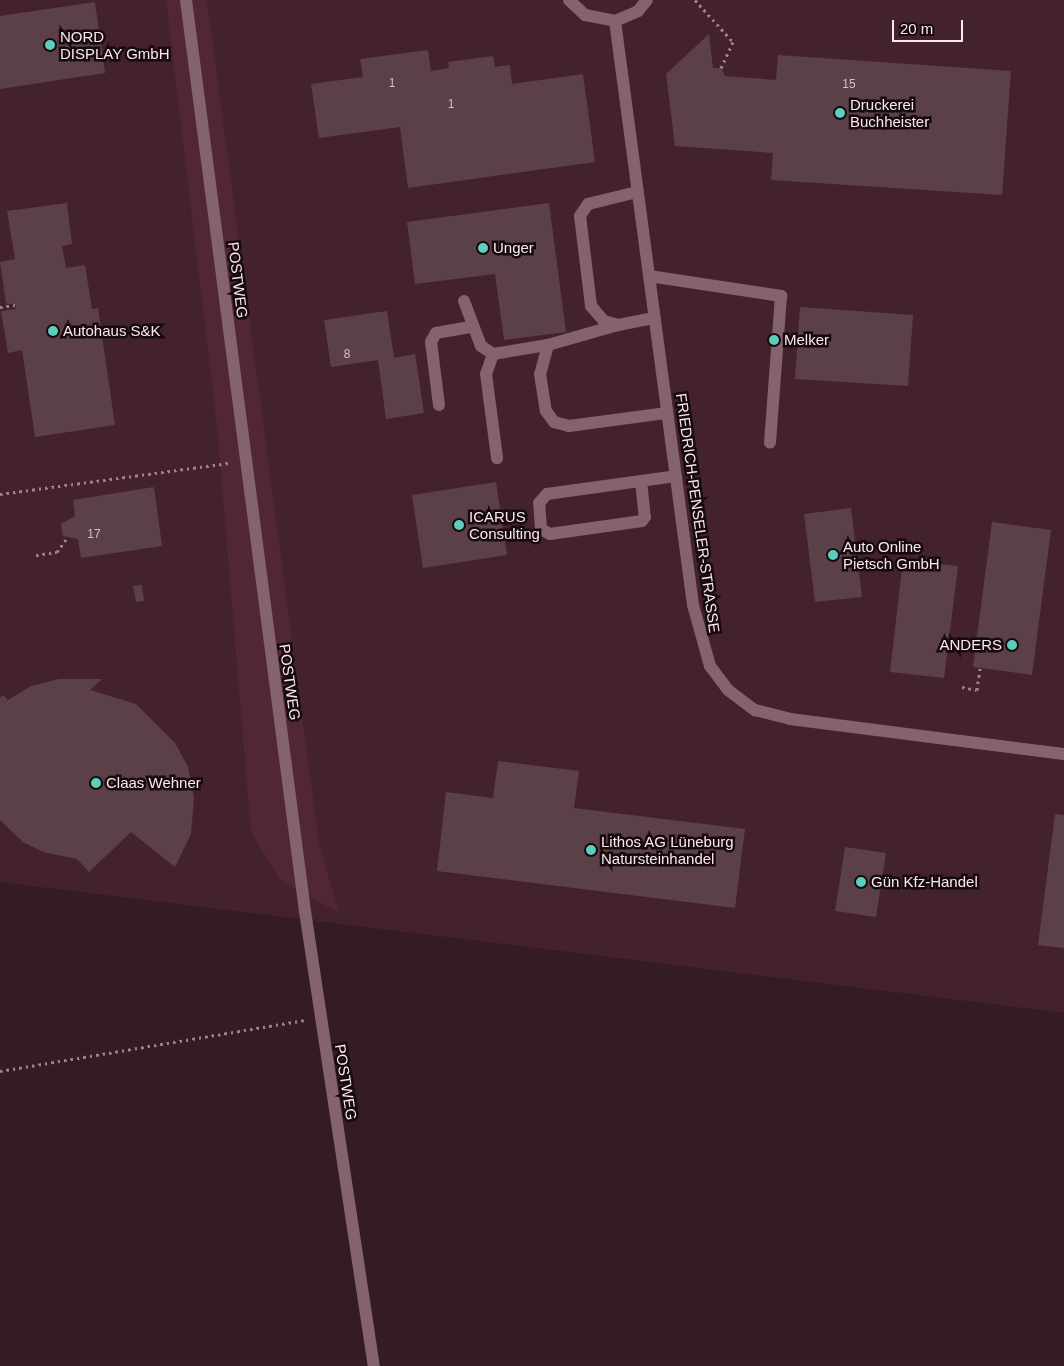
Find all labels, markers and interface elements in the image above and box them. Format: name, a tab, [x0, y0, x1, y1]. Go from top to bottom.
scale bar	[894, 10, 965, 42]
text: 20 m	[900, 20, 933, 37]
place label: NORD DISPLAY GmbH	[60, 27, 170, 62]
marker: NORD DISPLAY GmbH	[44, 39, 56, 51]
house number: 1	[389, 77, 395, 91]
house number: 15	[842, 78, 856, 92]
place label: Druckerei Buchheister	[850, 95, 929, 130]
house number: 1	[448, 98, 454, 112]
marker: Druckerei Buchheister	[834, 107, 846, 119]
place label: Unger	[493, 239, 534, 257]
street label: POSTWEG	[224, 241, 252, 319]
marker: Unger	[477, 242, 489, 254]
place label: Autohaus S&K	[63, 322, 161, 340]
marker: Autohaus S&K	[47, 325, 59, 337]
place label: Melker	[784, 331, 829, 349]
marker: Melker	[768, 334, 780, 346]
house number: 8	[344, 348, 350, 362]
street label: FRIEDRICH-PENSELER-STRASSE	[672, 392, 724, 634]
place label: ICARUS Consulting	[469, 507, 540, 542]
marker: ICARUS Consulting	[453, 519, 465, 531]
house number: 17	[87, 528, 101, 542]
place label: Auto Online Pietsch GmbH	[843, 537, 940, 572]
marker: Auto Online Pietsch GmbH	[827, 549, 839, 561]
place label: ANDERS	[939, 636, 1002, 654]
marker: ANDERS	[1006, 639, 1018, 651]
street label: POSTWEG	[276, 643, 304, 721]
place label: Claas Wehner	[106, 774, 201, 792]
marker: Claas Wehner	[90, 777, 102, 789]
place label: Lithos AG Lüneburg Natursteinhandel	[601, 832, 734, 867]
marker: Lithos AG Lüneburg Natursteinhandel	[585, 844, 597, 856]
place label: Gün Kfz-Handel	[871, 873, 978, 891]
marker: Gün Kfz-Handel	[855, 876, 867, 888]
street label: POSTWEG	[331, 1043, 361, 1121]

